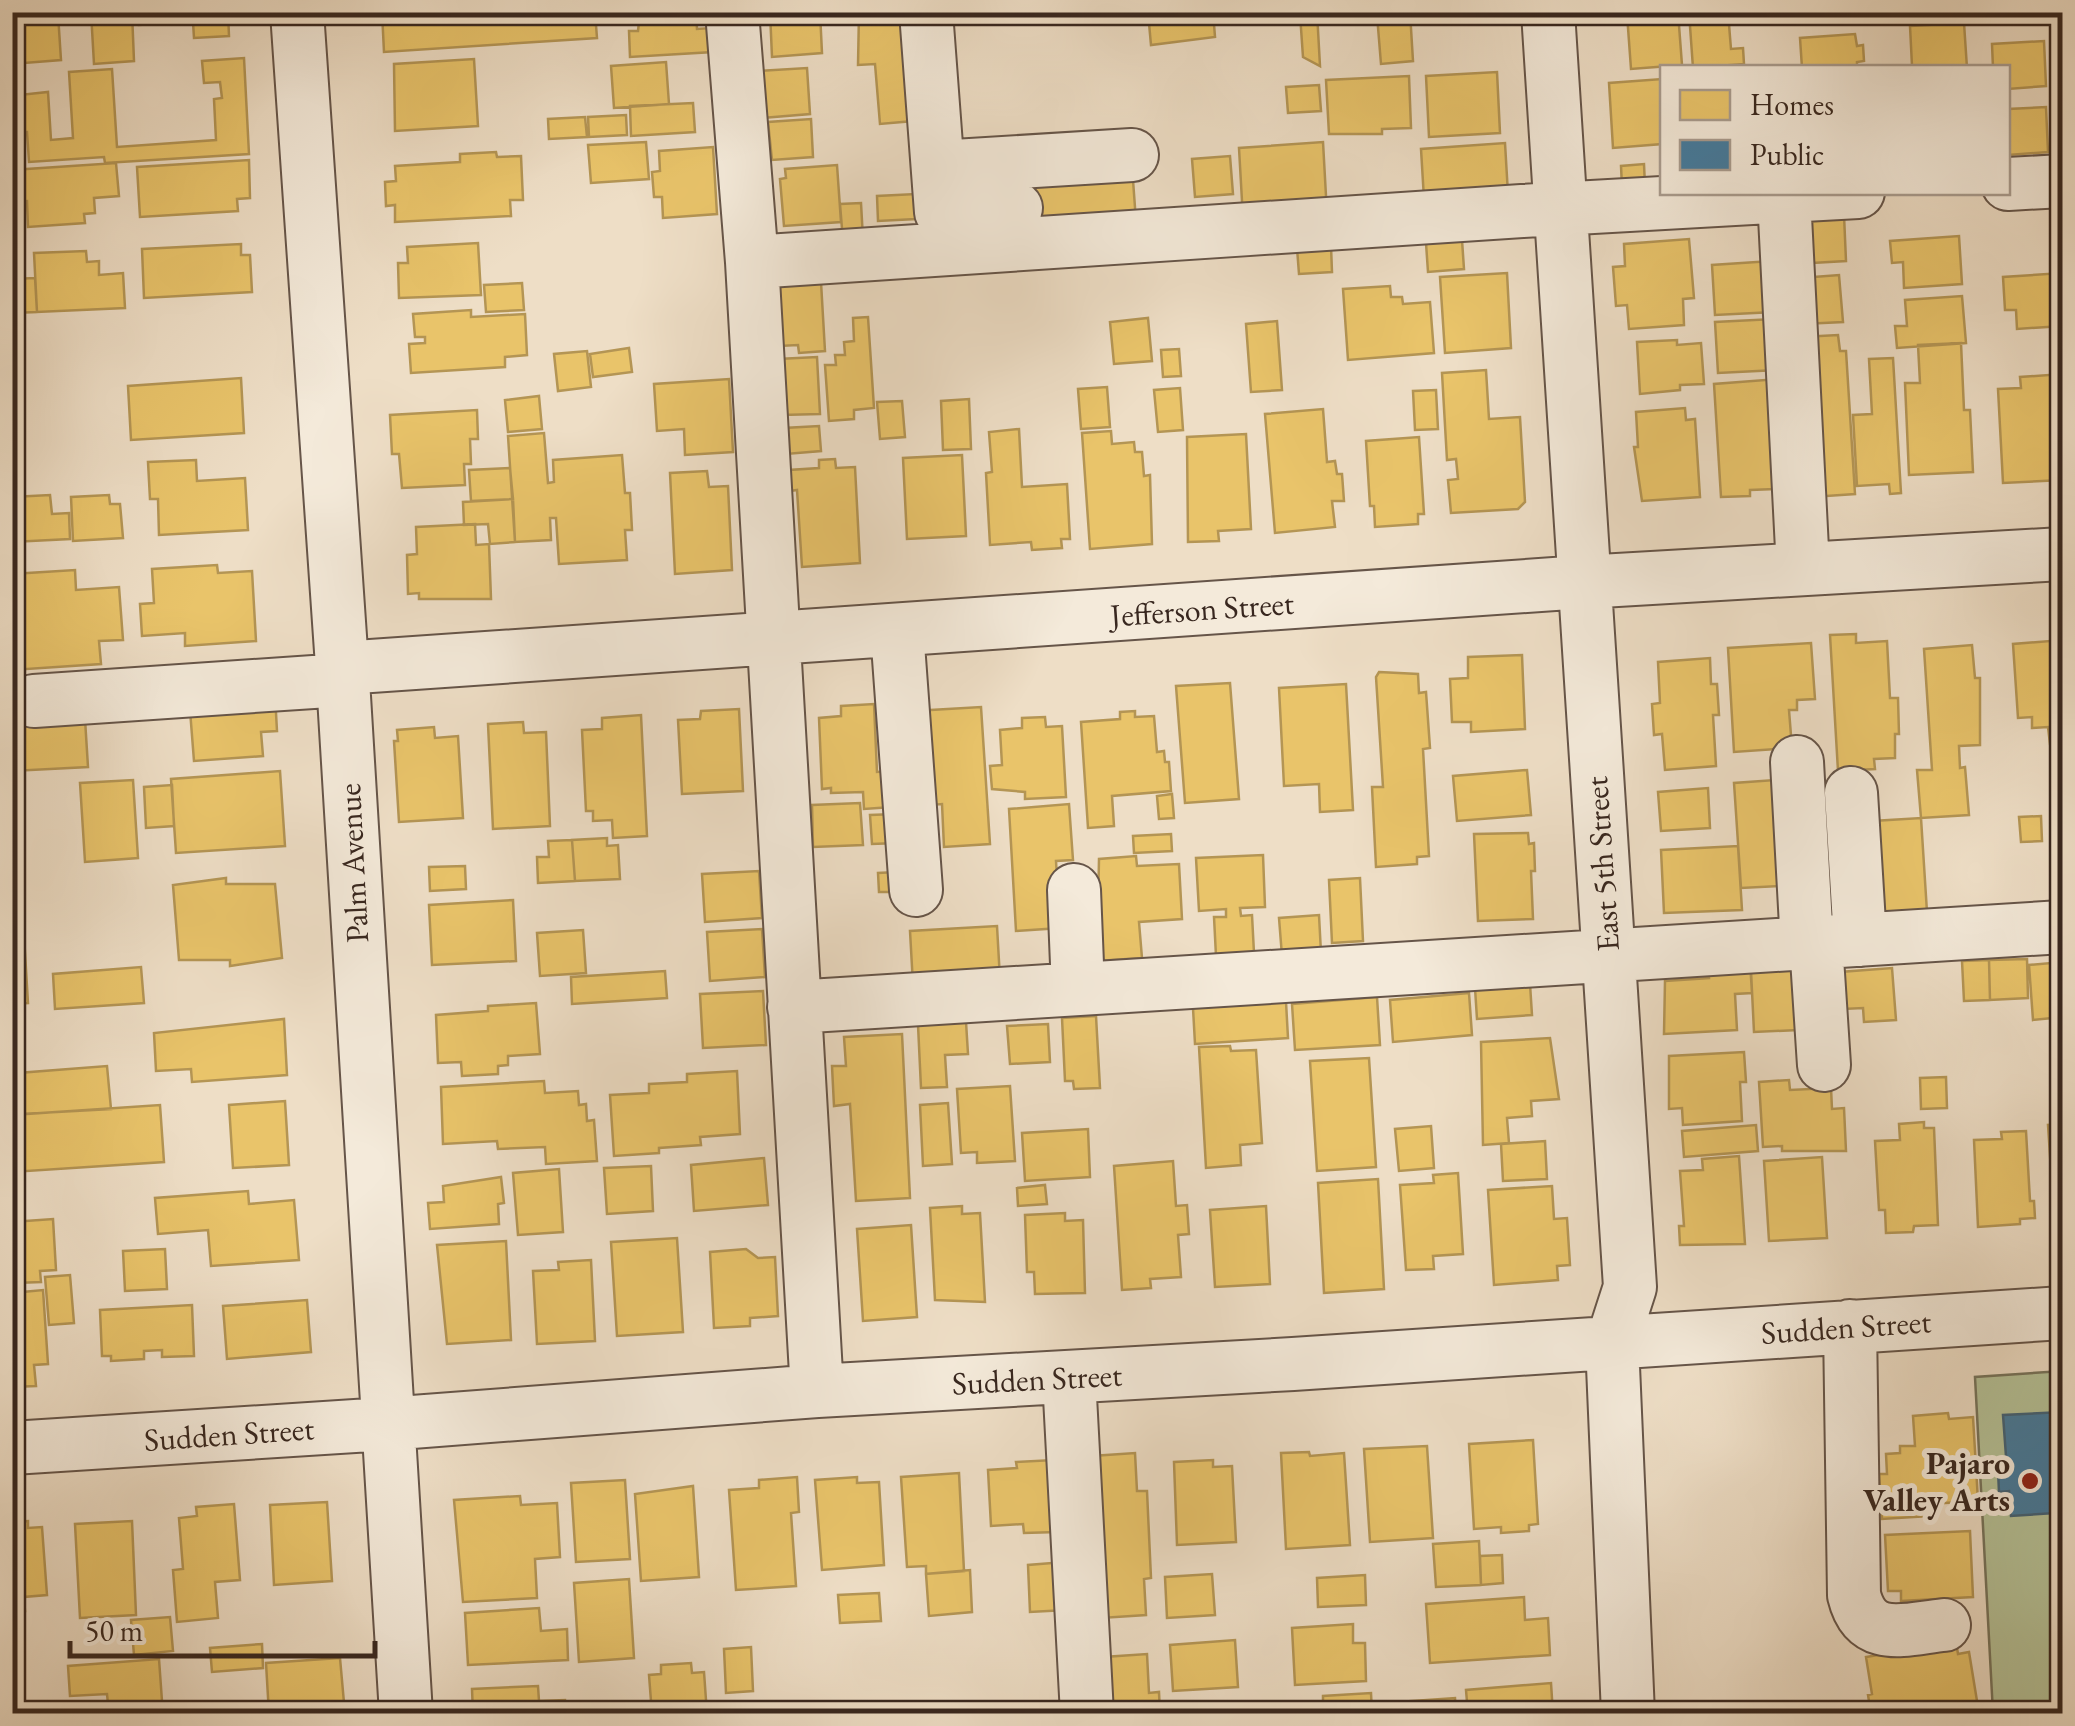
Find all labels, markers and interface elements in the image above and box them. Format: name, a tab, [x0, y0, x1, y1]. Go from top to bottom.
legend	[1660, 65, 2010, 195]
text: Homes	[1750, 85, 1834, 124]
text: Public	[1750, 135, 1824, 174]
street label: Jefferson Street	[1106, 582, 1295, 637]
street label: East 5th Street	[1575, 775, 1629, 953]
street label: Palm Avenue	[328, 782, 378, 944]
street label: Sudden Street	[1760, 1300, 1932, 1354]
street label: Sudden Street	[951, 1354, 1123, 1404]
street label: Sudden Street	[143, 1407, 315, 1461]
place label: Pajaro Valley Arts	[1863, 1442, 2010, 1521]
marker: Pajaro Valley Arts	[2019, 1470, 2041, 1492]
scale bar	[70, 1596, 375, 1658]
text: 50 m	[85, 1611, 143, 1650]

